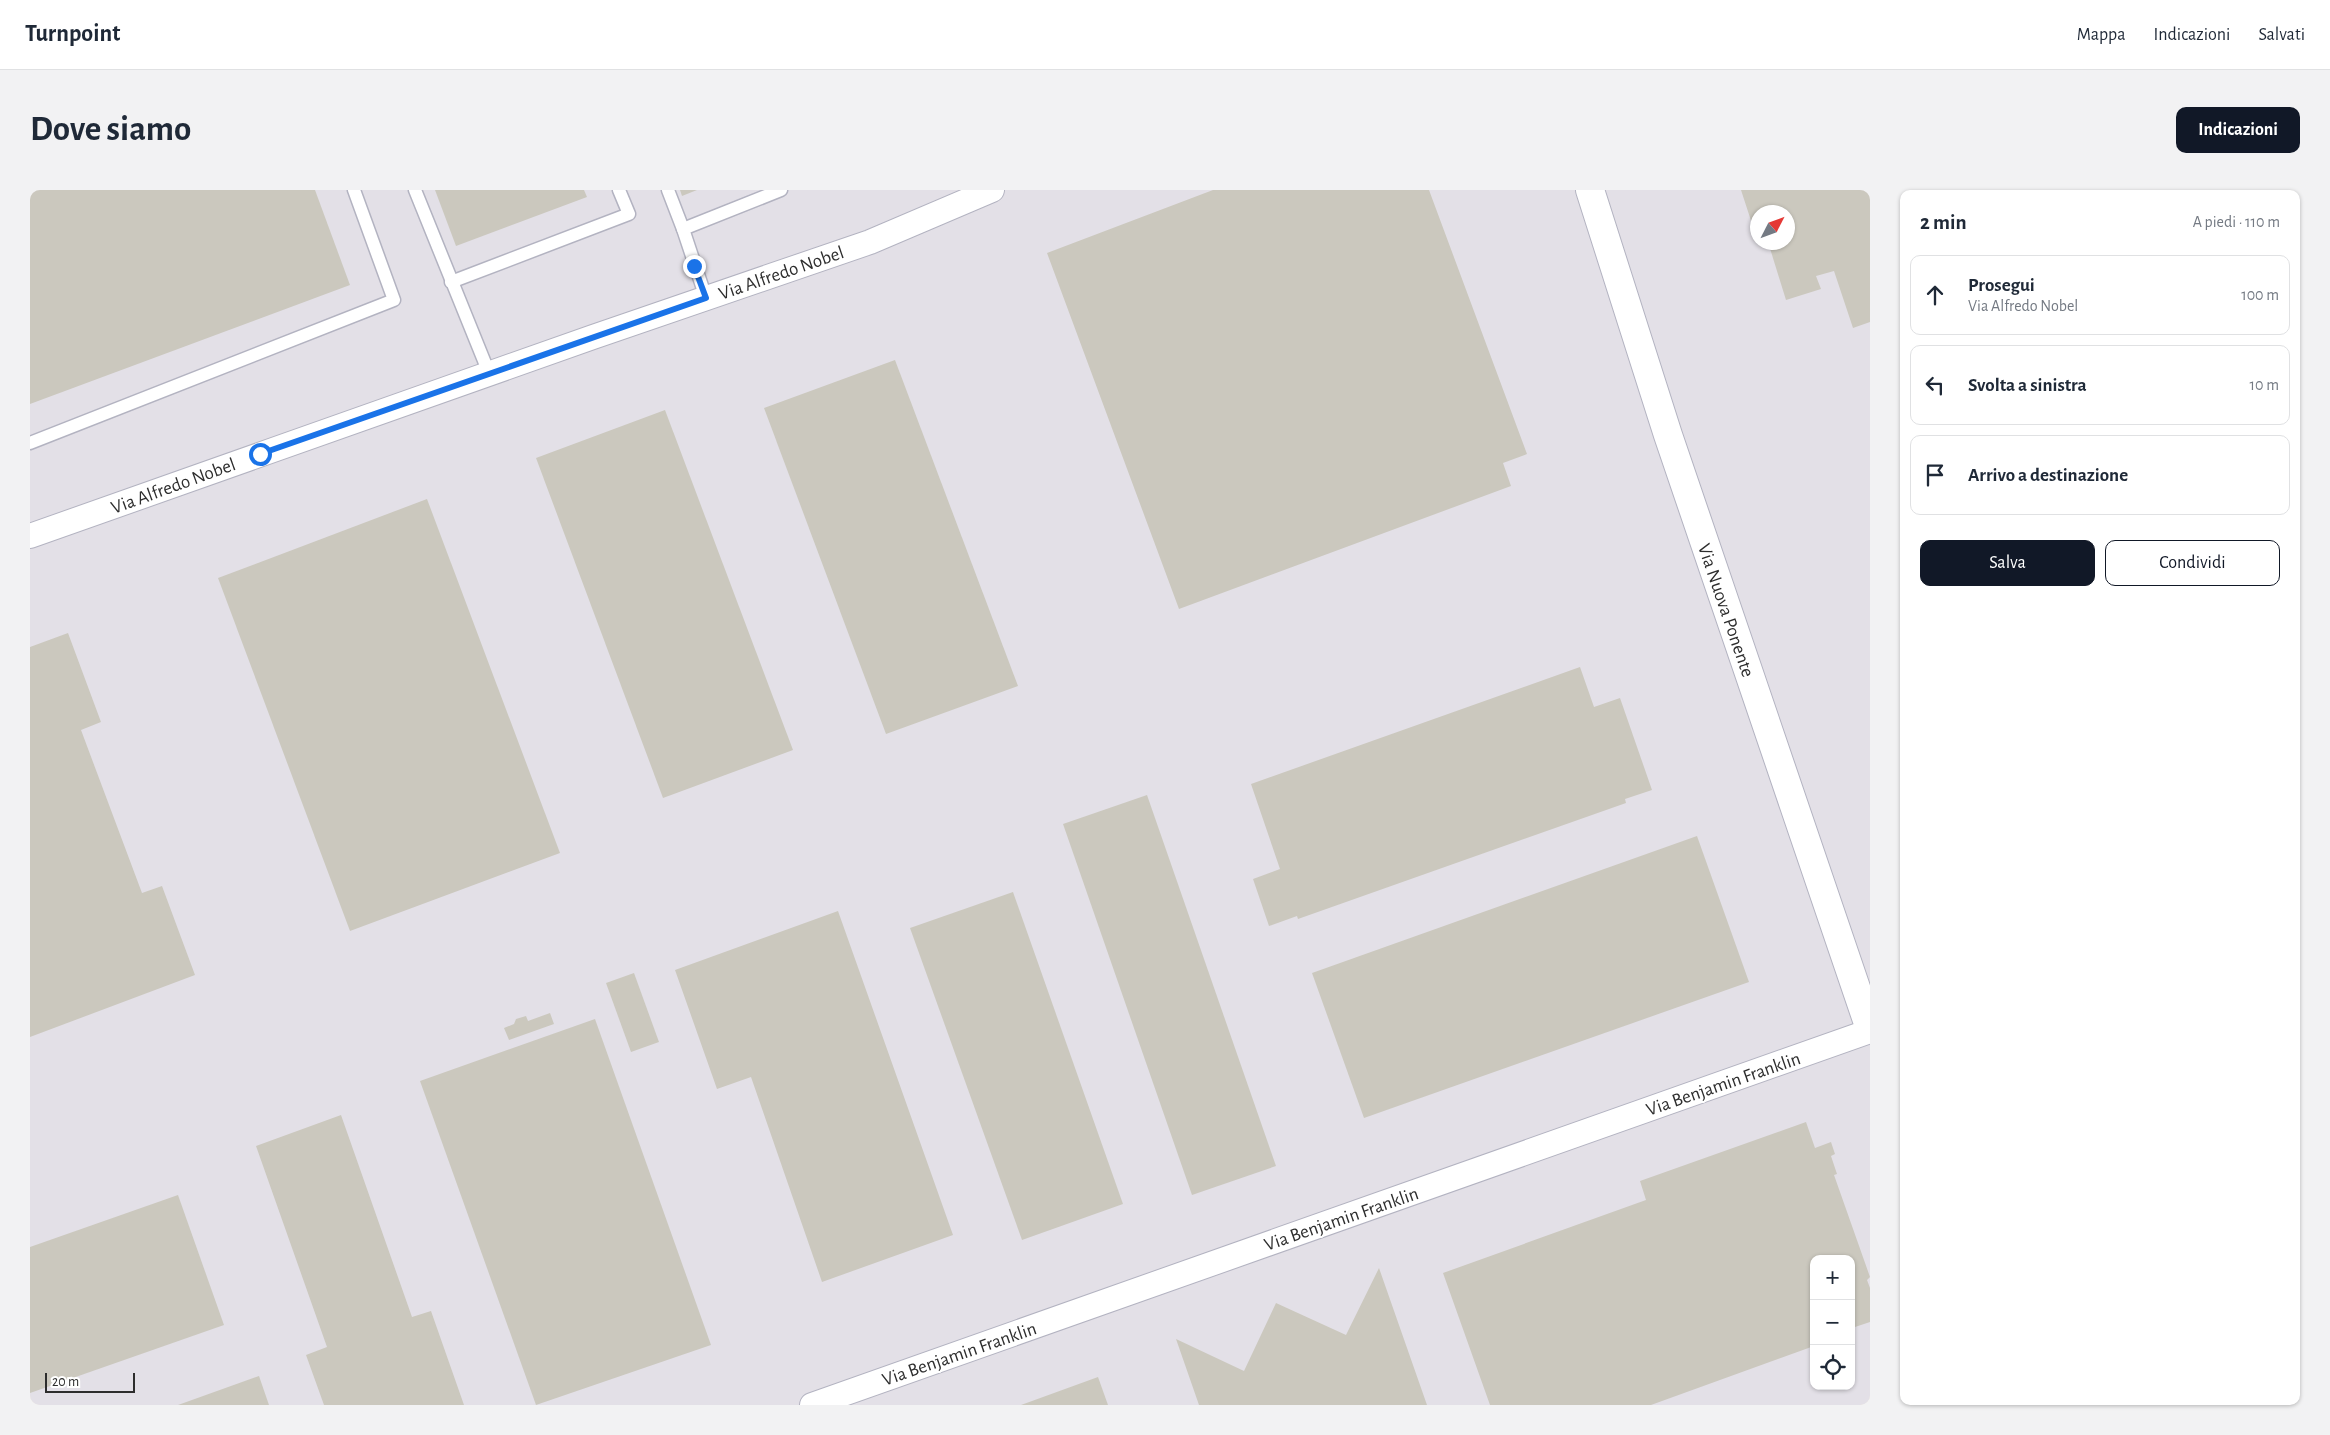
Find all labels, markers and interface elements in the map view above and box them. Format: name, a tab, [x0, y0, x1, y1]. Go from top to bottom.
text: Turnpoint	[25, 22, 120, 46]
text: Mappa	[2077, 26, 2126, 44]
text: Indicazioni	[2154, 26, 2230, 44]
text: Salvati	[2258, 26, 2305, 44]
button: Indicazioni	[2176, 107, 2300, 153]
text: Dove siamo	[30, 112, 191, 147]
north arrow	[1750, 205, 1795, 250]
text: 2 min	[1920, 212, 1967, 233]
text: A piedi · 110 m	[2193, 214, 2280, 230]
street label: Via Alfredo Nobel	[716, 243, 847, 304]
route end	[683, 255, 706, 278]
text: Prosegui	[1968, 276, 2035, 295]
icon: ahead	[1921, 281, 1949, 309]
text: 100 m	[2241, 287, 2279, 303]
text: Via Alfredo Nobel	[1968, 298, 2078, 314]
icon: left	[1921, 371, 1949, 399]
text: Svolta a sinistra	[1968, 376, 2087, 395]
text: 10 m	[2250, 377, 2279, 393]
route start	[249, 443, 272, 466]
street label: Via Alfredo Nobel	[109, 455, 238, 518]
icon: arrive	[1921, 461, 1949, 489]
text: Arrivo a destinazione	[1968, 466, 2128, 485]
button: Salva	[1920, 540, 2095, 586]
button: Condividi	[2105, 540, 2280, 586]
street label: Via Nuova Ponente	[1694, 541, 1757, 680]
street label: Via Benjamin Franklin	[1644, 1049, 1803, 1120]
street label: Via Benjamin Franklin	[1262, 1184, 1421, 1255]
map controls	[1810, 1255, 1855, 1390]
button: +	[1810, 1255, 1855, 1300]
button: −	[1810, 1300, 1855, 1345]
street label: Via Benjamin Franklin	[880, 1319, 1039, 1390]
button: locate	[1810, 1345, 1855, 1390]
scale bar	[45, 1370, 135, 1393]
text: 20 m	[52, 1375, 79, 1389]

